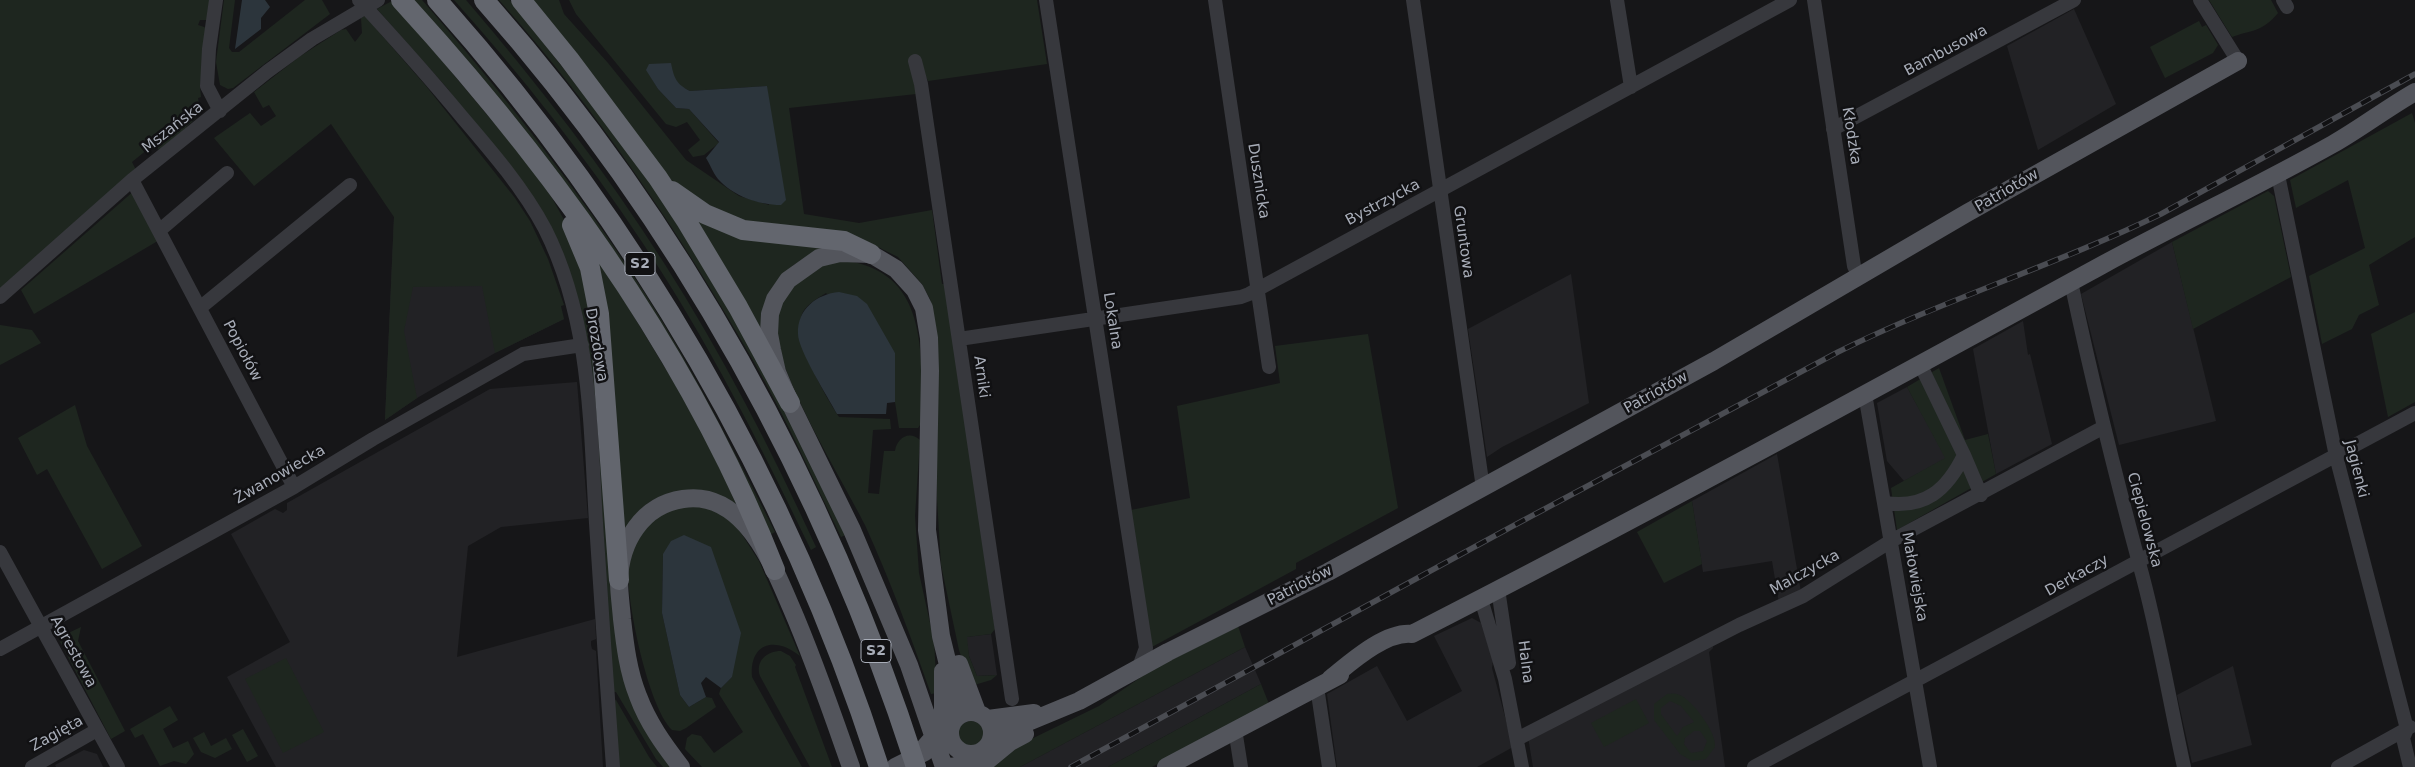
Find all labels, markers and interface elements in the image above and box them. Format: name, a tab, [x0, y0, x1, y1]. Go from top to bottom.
street label: Bambusowa	[1901, 22, 1991, 80]
street label: Mszańska	[139, 99, 207, 157]
street label: Kłodzka	[1838, 106, 1864, 166]
street label: Dusznicka	[1243, 142, 1273, 220]
street label: Patriotów	[1972, 166, 2042, 216]
street label: Bystrzycka	[1343, 176, 1423, 230]
street label: Gruntowa	[1449, 204, 1477, 280]
road number: S2	[625, 252, 655, 276]
street label: Lokalna	[1099, 291, 1125, 351]
street label: Drozdowa	[581, 307, 611, 383]
street label: Popiołów	[218, 318, 266, 384]
street label: Arniki	[969, 355, 993, 399]
street label: Patriotów	[1621, 368, 1691, 418]
street label: Jagienki	[2340, 438, 2372, 500]
street label: Żwanowiecka	[231, 442, 329, 508]
street label: Ciepielowska	[2123, 470, 2165, 570]
street label: Małowiejska	[1897, 531, 1931, 623]
street label: Malczycka	[1767, 546, 1843, 600]
street label: Derkaczy	[2042, 551, 2112, 601]
street label: Patriotów	[1265, 562, 1335, 610]
street label: Agrestowa	[46, 613, 100, 691]
street label: Halna	[1513, 639, 1537, 685]
road number: S2	[861, 640, 891, 662]
street label: Zagięta	[28, 712, 86, 756]

